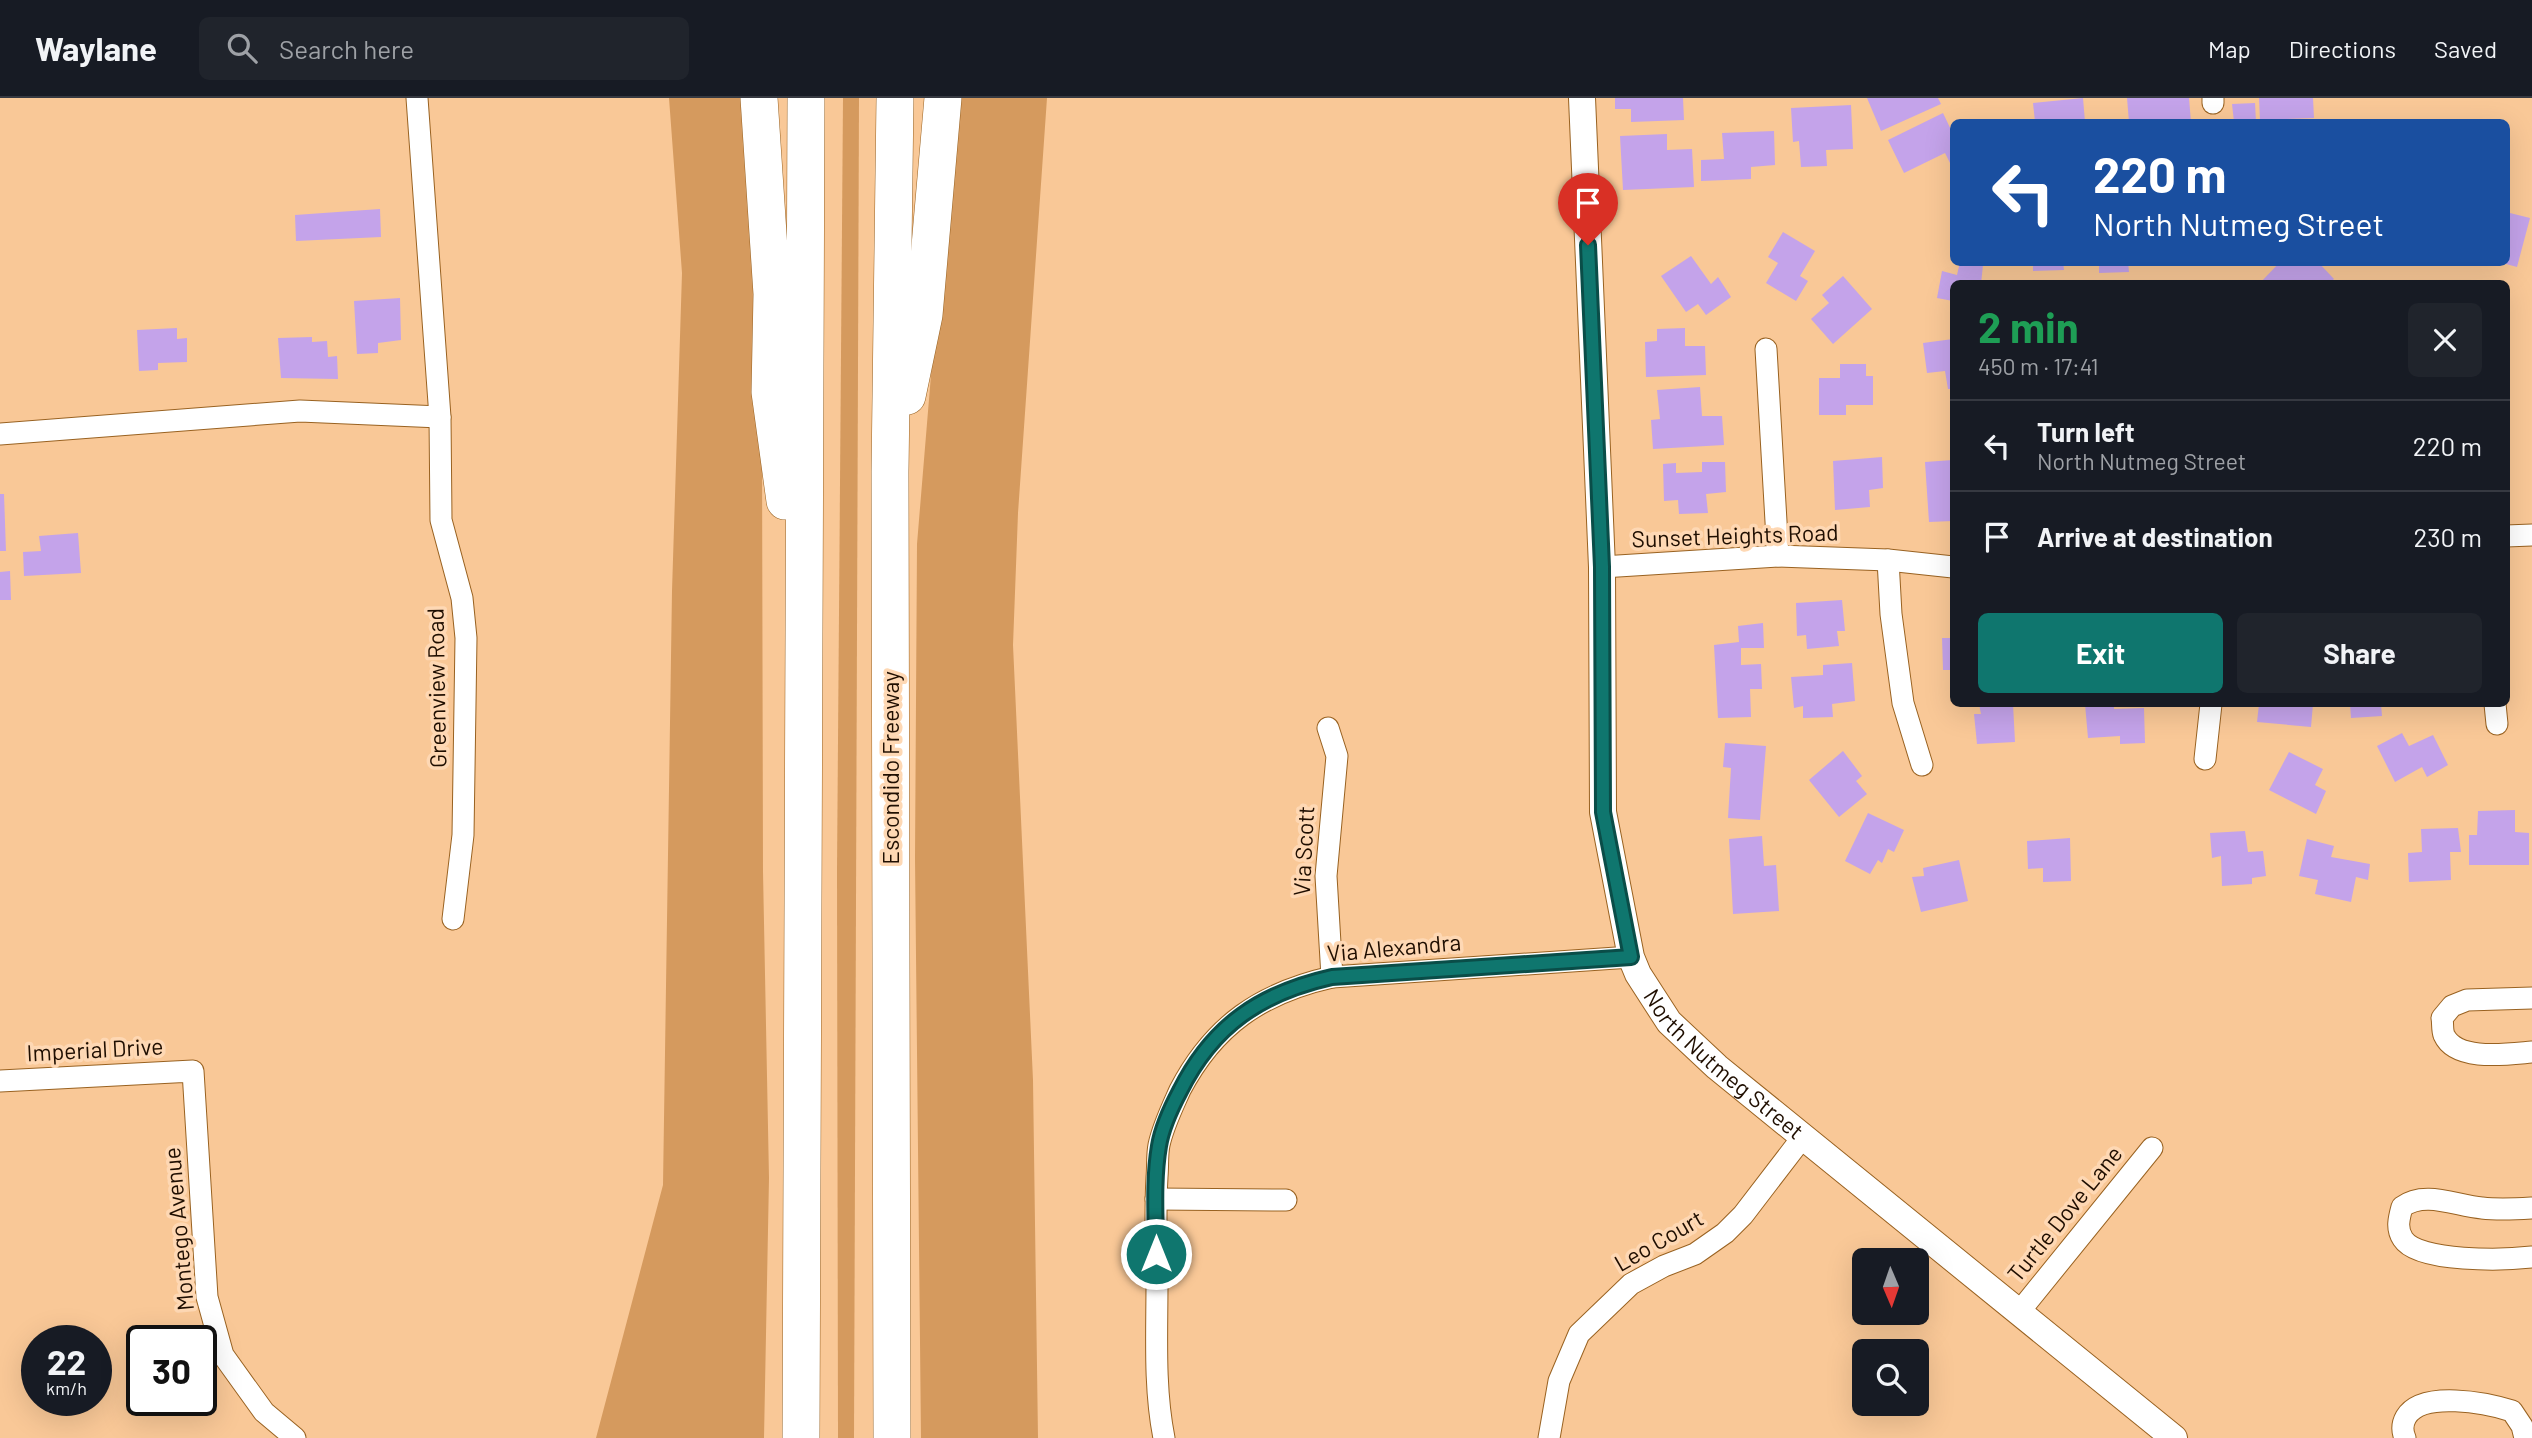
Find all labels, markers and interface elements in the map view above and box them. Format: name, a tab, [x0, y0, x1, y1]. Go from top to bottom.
search box	[199, 17, 689, 80]
text: Waylane	[35, 28, 157, 68]
icon: search	[223, 29, 261, 67]
text: Search here	[279, 33, 414, 64]
text: Map	[2208, 34, 2251, 63]
text: Directions	[2289, 34, 2396, 63]
text: Saved	[2434, 34, 2497, 63]
text: 220 m	[2093, 144, 2227, 203]
icon: left	[1978, 147, 2069, 238]
pin	[1558, 173, 1618, 245]
icon: arrive	[1569, 184, 1607, 222]
text: North Nutmeg Street	[2093, 204, 2384, 242]
text: 2 min	[1978, 301, 2079, 351]
button: close	[2408, 303, 2482, 377]
text: 450 m · 17:41	[1978, 352, 2098, 380]
text: Turn left	[2037, 416, 2135, 447]
icon: left	[1978, 427, 2016, 465]
text: 220 m	[2413, 430, 2482, 461]
text: North Nutmeg Street	[2037, 447, 2246, 475]
street label: Sunset Heights Road	[1631, 517, 1839, 553]
icon: arrive	[1978, 518, 2016, 556]
text: Arrive at destination	[2037, 521, 2273, 552]
text: 230 m	[2413, 521, 2482, 552]
street label: Greenview Road	[421, 608, 451, 768]
button: Exit	[1978, 613, 2223, 693]
button: Share	[2237, 613, 2482, 693]
street label: Escondido Freeway	[876, 671, 904, 865]
street label: Via Scott	[1287, 805, 1319, 897]
street label: Via Alexandra	[1326, 927, 1462, 967]
street label: North Nutmeg Street	[1638, 983, 1810, 1145]
street label: Imperial Drive	[26, 1031, 164, 1067]
street label: Turtle Dove Lane	[2001, 1140, 2128, 1287]
street label: Montego Avenue	[157, 1146, 199, 1312]
street label: Leo Court	[1609, 1203, 1708, 1277]
position arrow	[1119, 1217, 1193, 1291]
north arrow	[1852, 1248, 1928, 1325]
map controls	[1852, 1248, 1929, 1416]
speed limit sign: 30	[126, 1325, 217, 1416]
button: search	[1852, 1339, 1929, 1416]
text: 22	[47, 1340, 86, 1382]
text: km/h	[46, 1377, 87, 1399]

